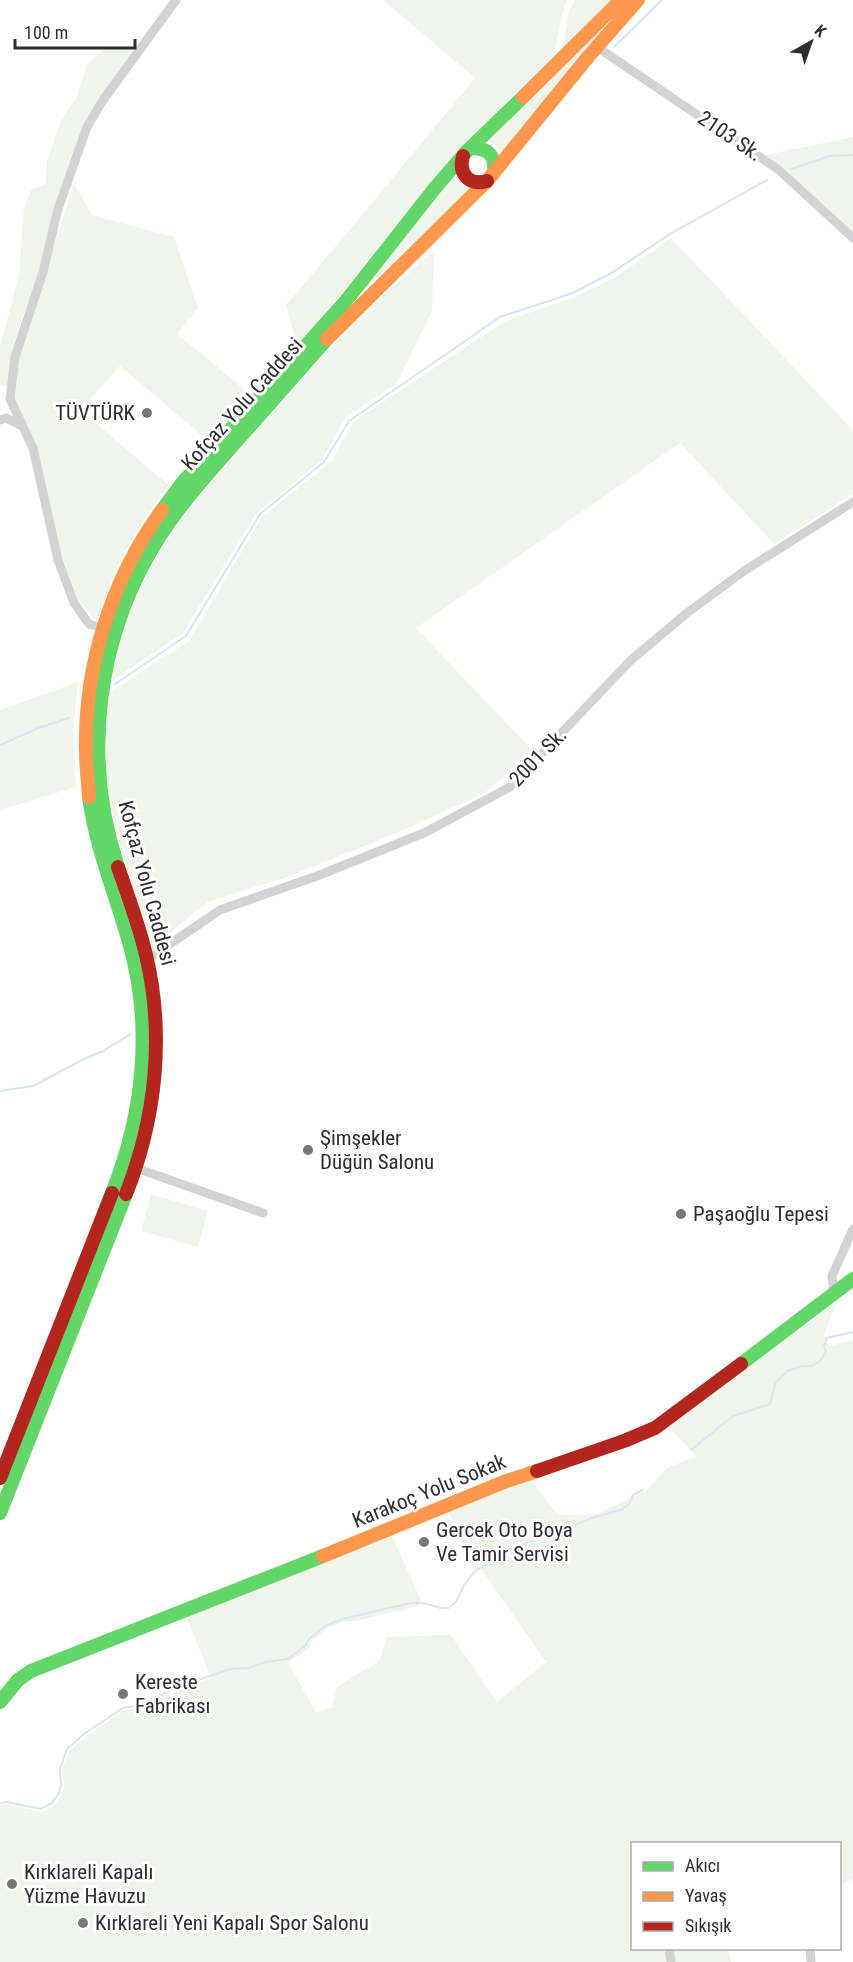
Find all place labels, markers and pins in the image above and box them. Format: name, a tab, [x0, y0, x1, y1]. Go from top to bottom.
place label: TÜVTÜRK	[55, 401, 136, 425]
marker: TÜVTÜRK	[140, 406, 154, 420]
place label: Şimşekler Düğün Salonu	[320, 1126, 434, 1174]
marker: Şimşekler Düğün Salonu	[301, 1143, 315, 1157]
place label: Paşaoğlu Tepesi	[693, 1202, 829, 1226]
marker: Paşaoğlu Tepesi	[674, 1207, 688, 1221]
place label: Gercek Oto Boya Ve Tamir Servisi	[436, 1518, 573, 1566]
marker: Gercek Oto Boya Ve Tamir Servisi	[417, 1535, 431, 1549]
place label: Kereste Fabrikası	[135, 1670, 210, 1718]
marker: Kereste Fabrikası	[116, 1687, 130, 1701]
place label: Kırklareli Kapalı Yüzme Havuzu	[24, 1860, 153, 1908]
marker: Kırklareli Kapalı Yüzme Havuzu	[5, 1877, 19, 1891]
place label: Kırklareli Yeni Kapalı Spor Salonu	[95, 1911, 369, 1935]
marker: Kırklareli Yeni Kapalı Spor Salonu	[76, 1916, 90, 1930]

